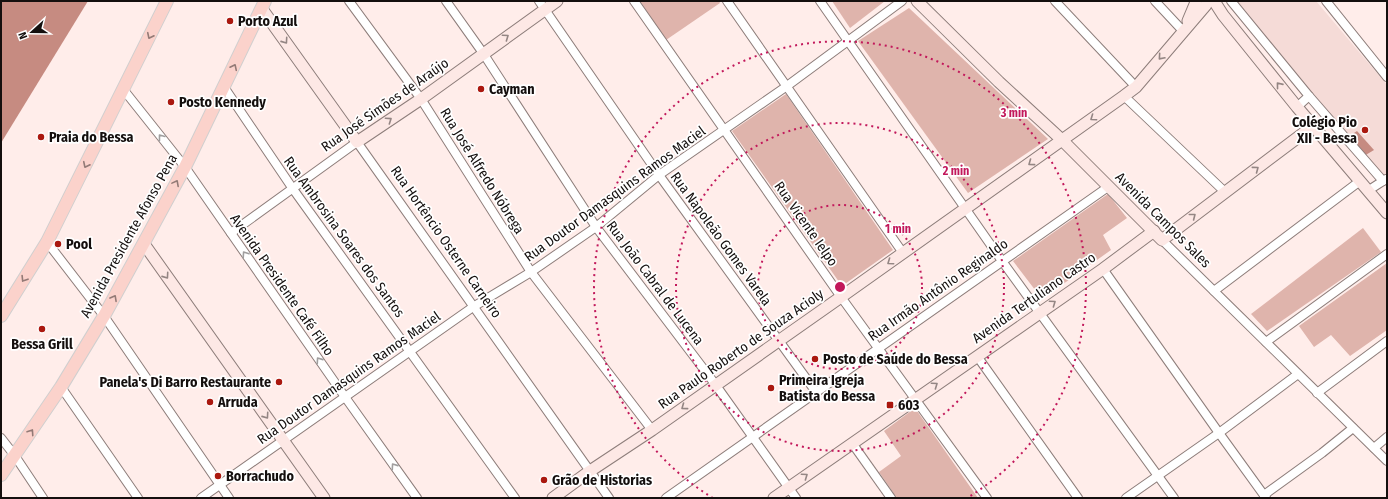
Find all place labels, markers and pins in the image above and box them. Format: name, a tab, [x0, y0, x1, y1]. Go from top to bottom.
place label: Porto Azul	[238, 13, 297, 30]
marker: Porto Azul	[225, 16, 235, 26]
place label: Cayman	[489, 81, 535, 98]
marker: Cayman	[476, 84, 486, 94]
place label: Posto Kennedy	[179, 94, 266, 111]
marker: Posto Kennedy	[166, 97, 176, 107]
place label: Colégio Pio XII - Bessa	[1292, 114, 1358, 147]
marker: Colégio Pio XII - Bessa	[1360, 125, 1370, 135]
place label: Praia do Bessa	[49, 129, 134, 146]
marker: Praia do Bessa	[36, 132, 46, 142]
place label: Pool	[66, 236, 92, 253]
marker: Pool	[53, 239, 63, 249]
centre of rings	[833, 280, 847, 294]
marker: Bessa Grill	[37, 324, 47, 334]
place label: Bessa Grill	[11, 336, 73, 353]
place label: Posto de Saúde do Bessa	[823, 351, 968, 368]
marker: Posto de Saúde do Bessa	[810, 354, 820, 364]
place label: Primeira Igreja Batista do Bessa	[779, 372, 875, 405]
place label: Panela's Di Barro Restaurante	[99, 374, 271, 391]
marker: Panela's Di Barro Restaurante	[274, 377, 284, 387]
marker: Primeira Igreja Batista do Bessa	[766, 383, 776, 393]
place label: Arruda	[217, 394, 258, 411]
marker: Arruda	[205, 397, 215, 407]
place label: 603	[898, 397, 920, 414]
marker: 603	[885, 400, 895, 410]
place label: Borrachudo	[226, 468, 294, 485]
marker: Borrachudo	[213, 471, 223, 481]
place label: Grão de Historias	[552, 472, 652, 489]
marker: Grão de Historias	[539, 475, 549, 485]

